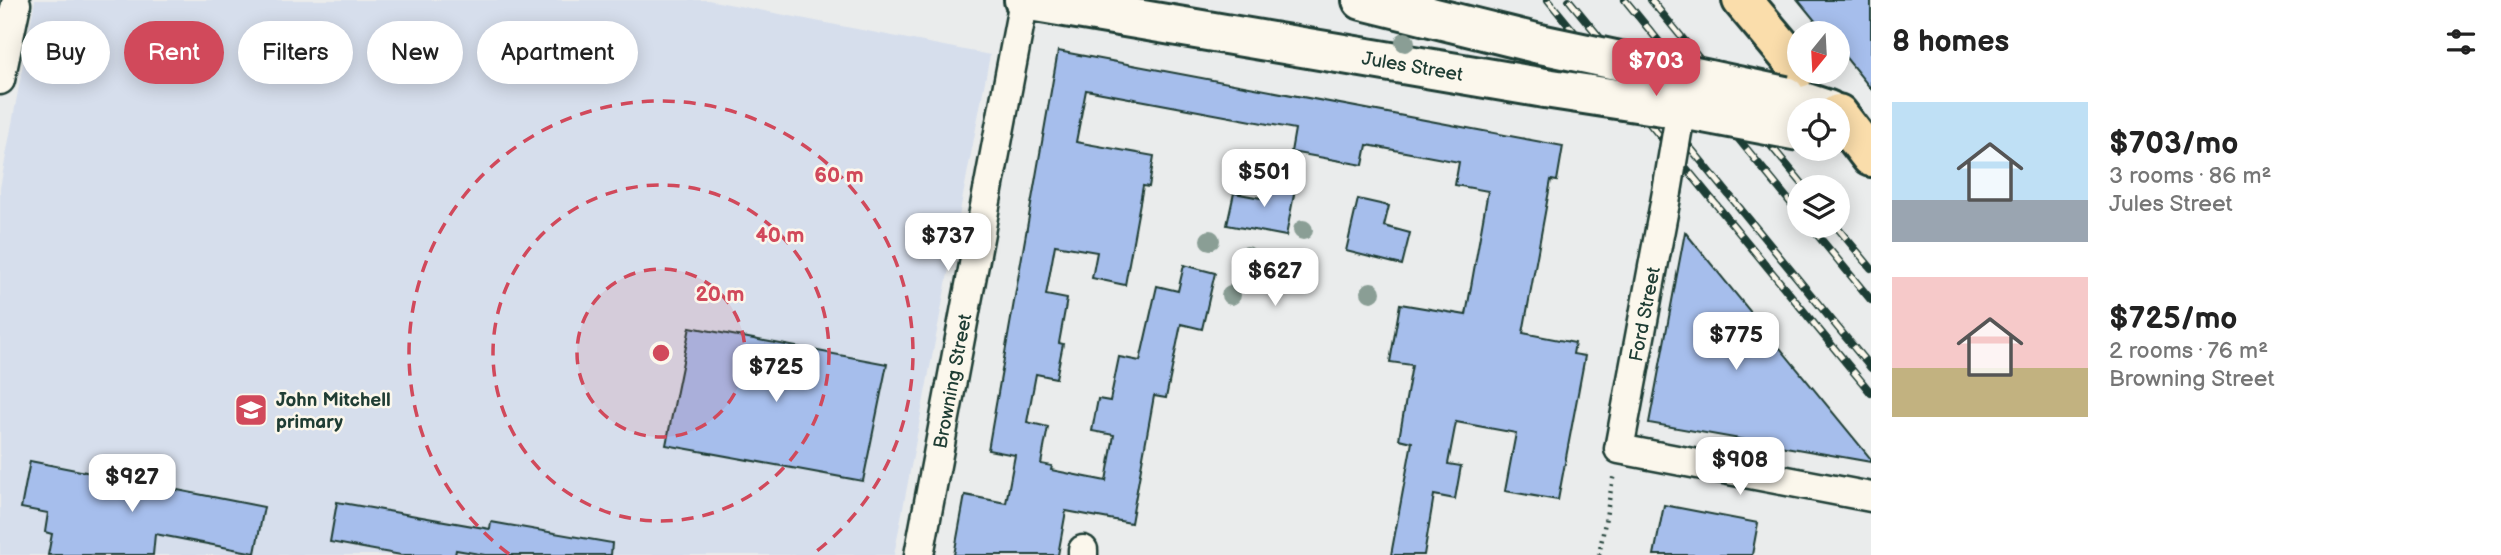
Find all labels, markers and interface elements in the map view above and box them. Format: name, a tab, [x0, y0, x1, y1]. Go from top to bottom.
chip: Buy	[21, 21, 110, 84]
chip: Rent	[124, 21, 224, 84]
chip: Filters	[238, 21, 353, 84]
chip: New	[367, 21, 463, 84]
chip: Apartment	[477, 21, 638, 84]
north arrow	[1787, 21, 1850, 84]
map controls	[1787, 21, 1850, 238]
icon: filters	[2442, 23, 2480, 61]
text: 8 homes	[1892, 24, 2009, 60]
pin: $703	[1615, 38, 1697, 98]
street label: Jules Street	[1360, 47, 1465, 87]
text: $703	[1628, 47, 1684, 75]
button: locate	[1787, 98, 1850, 161]
text: $703/mo	[2109, 126, 2238, 162]
icon: home	[1948, 130, 2032, 214]
pin: $501	[1223, 150, 1305, 209]
text: $501	[1238, 158, 1290, 186]
text: 3 rooms · 86 m²	[2109, 162, 2271, 190]
text: 60 m	[814, 163, 864, 188]
button: layers	[1787, 175, 1850, 238]
text: Jules Street	[2109, 190, 2233, 218]
pin: $737	[907, 214, 989, 273]
text: $737	[921, 222, 975, 250]
text: 40 m	[755, 223, 805, 248]
pin: $627	[1234, 248, 1316, 308]
text: $627	[1248, 257, 1302, 285]
street label: Ford Street	[1625, 265, 1666, 364]
text: 20 m	[696, 282, 744, 307]
text: $725/mo	[2109, 301, 2237, 337]
icon: home	[1948, 305, 2032, 389]
street label: Browning Street	[929, 312, 977, 451]
pin: $775	[1695, 312, 1777, 372]
text: $775	[1709, 321, 1763, 349]
text: 2 rooms · 76 m²	[2109, 337, 2268, 365]
centre of rings	[649, 341, 673, 365]
pin: $725	[735, 344, 817, 404]
text: $725	[749, 353, 803, 381]
text: Browning Street	[2109, 365, 2274, 393]
place label: John Mitchell primary	[276, 389, 391, 434]
school or university icon: John Mitchell primary	[232, 391, 270, 429]
pin: $908	[1699, 438, 1781, 497]
text: $908	[1712, 446, 1768, 474]
pin: $927	[91, 454, 173, 514]
text: $927	[105, 463, 159, 491]

